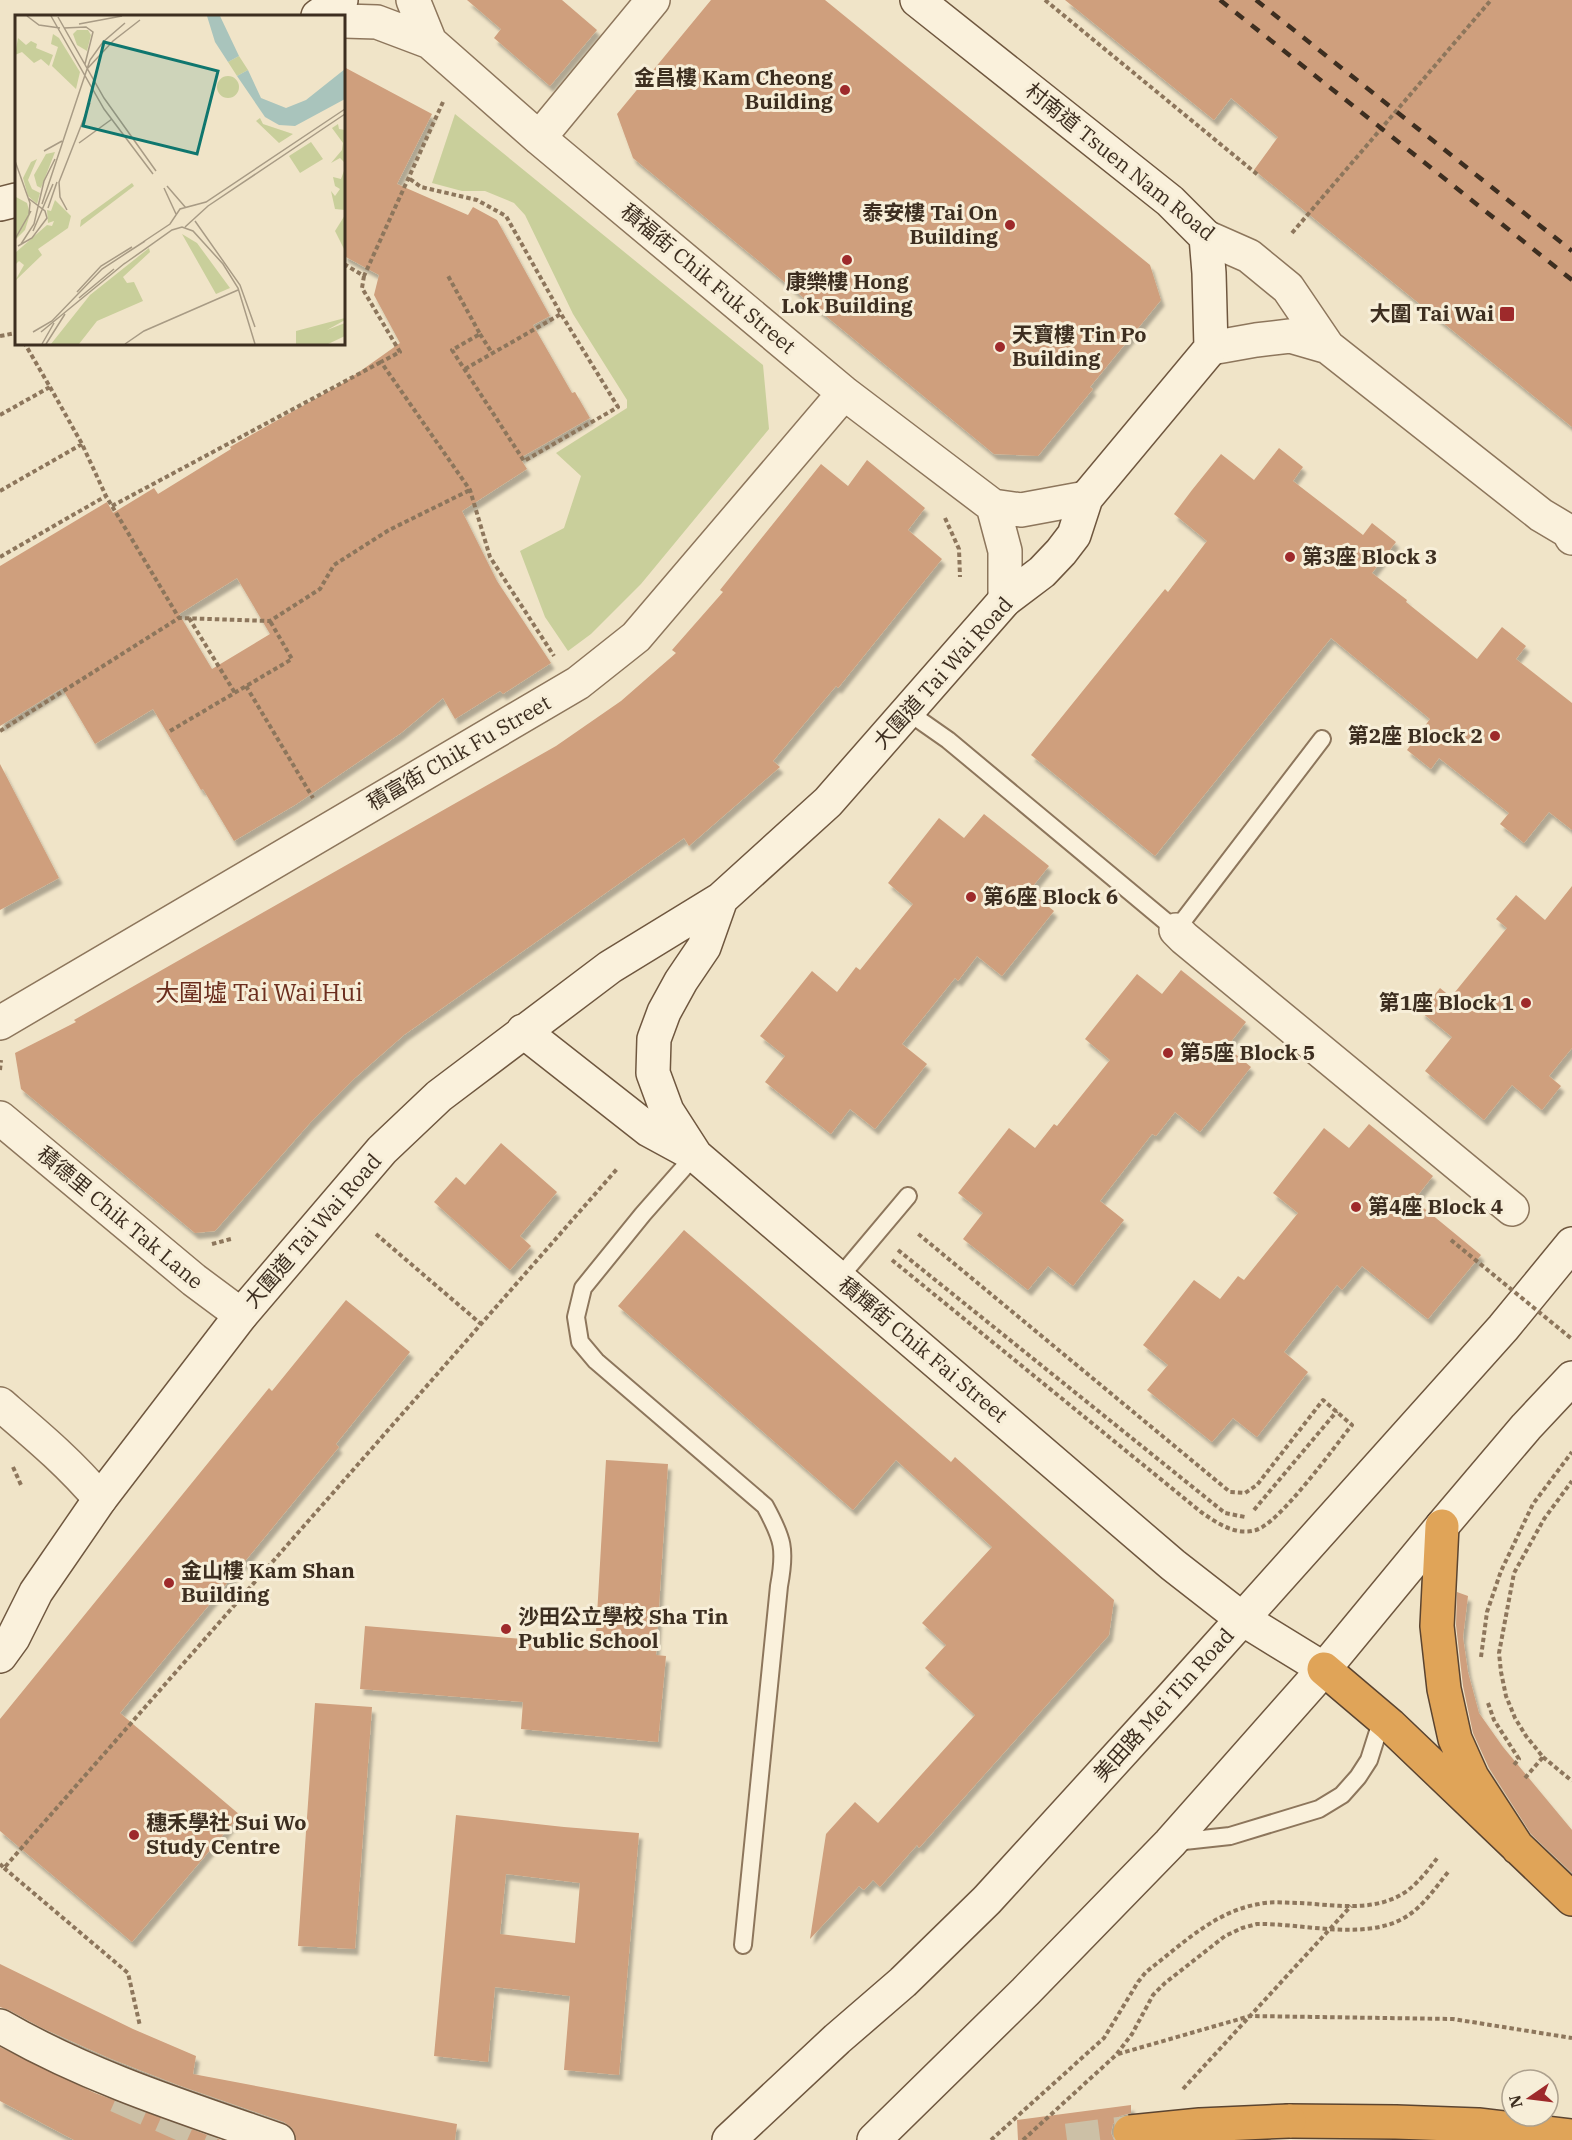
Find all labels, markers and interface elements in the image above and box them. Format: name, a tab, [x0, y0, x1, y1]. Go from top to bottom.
inset map	[15, 15, 345, 345]
place label: 金昌樓 Kam Cheong Building	[634, 63, 834, 115]
street label: 村南道 Tsuen Nam Road	[1020, 76, 1221, 247]
marker: 金昌樓 Kam Cheong Building	[838, 83, 852, 97]
street label: 積福街 Chik Fuk Street	[615, 197, 802, 360]
place label: 泰安樓 Tai On Building	[862, 198, 999, 250]
marker: 泰安樓 Tai On Building	[1003, 218, 1017, 232]
marker: 康樂樓 Hong Lok Building	[840, 253, 854, 267]
place label: 康樂樓 Hong Lok Building	[781, 267, 914, 319]
place label: 大圍 Tai Wai	[1370, 299, 1494, 327]
marker: 大圍 Tai Wai	[1498, 305, 1516, 323]
place label: 天寶樓 Tin Po Building	[1012, 320, 1147, 372]
marker: 天寶樓 Tin Po Building	[993, 340, 1007, 354]
place label: 第3座 Block 3	[1302, 542, 1437, 570]
marker: 第3座 Block 3	[1283, 550, 1297, 564]
street label: 大圍道 Tai Wai Road	[866, 590, 1018, 754]
street label: 積富街 Chik Fu Street	[362, 688, 555, 816]
place label: 第2座 Block 2	[1348, 721, 1483, 749]
marker: 第2座 Block 2	[1488, 729, 1502, 743]
place label: 第6座 Block 6	[983, 882, 1118, 910]
marker: 第6座 Block 6	[964, 890, 978, 904]
district label: 大圍墟 Tai Wai Hui	[155, 976, 363, 1008]
place label: 第1座 Block 1	[1379, 988, 1514, 1016]
marker: 第1座 Block 1	[1519, 996, 1533, 1010]
place label: 第5座 Block 5	[1180, 1038, 1315, 1066]
marker: 第5座 Block 5	[1161, 1046, 1175, 1060]
street label: 積德里 Chik Tak Lane	[32, 1140, 209, 1295]
street label: 大圍道 Tai Wai Road	[237, 1147, 387, 1313]
place label: 第4座 Block 4	[1368, 1192, 1503, 1220]
marker: 第4座 Block 4	[1349, 1200, 1363, 1214]
street label: 積輝街 Chik Fai Street	[833, 1270, 1014, 1428]
place label: 金山樓 Kam Shan Building	[181, 1556, 355, 1608]
marker: 金山樓 Kam Shan Building	[162, 1576, 176, 1590]
place label: 沙田公立學校 Sha Tin Public School	[518, 1602, 729, 1654]
street label: 美田路 Mei Tin Road	[1087, 1621, 1240, 1787]
marker: 沙田公立學校 Sha Tin Public School	[499, 1622, 513, 1636]
place label: 穗禾學社 Sui Wo Study Centre	[146, 1808, 306, 1860]
marker: 穗禾學社 Sui Wo Study Centre	[127, 1828, 141, 1842]
north arrow	[1500, 2068, 1560, 2128]
text: N	[1504, 2093, 1527, 2110]

